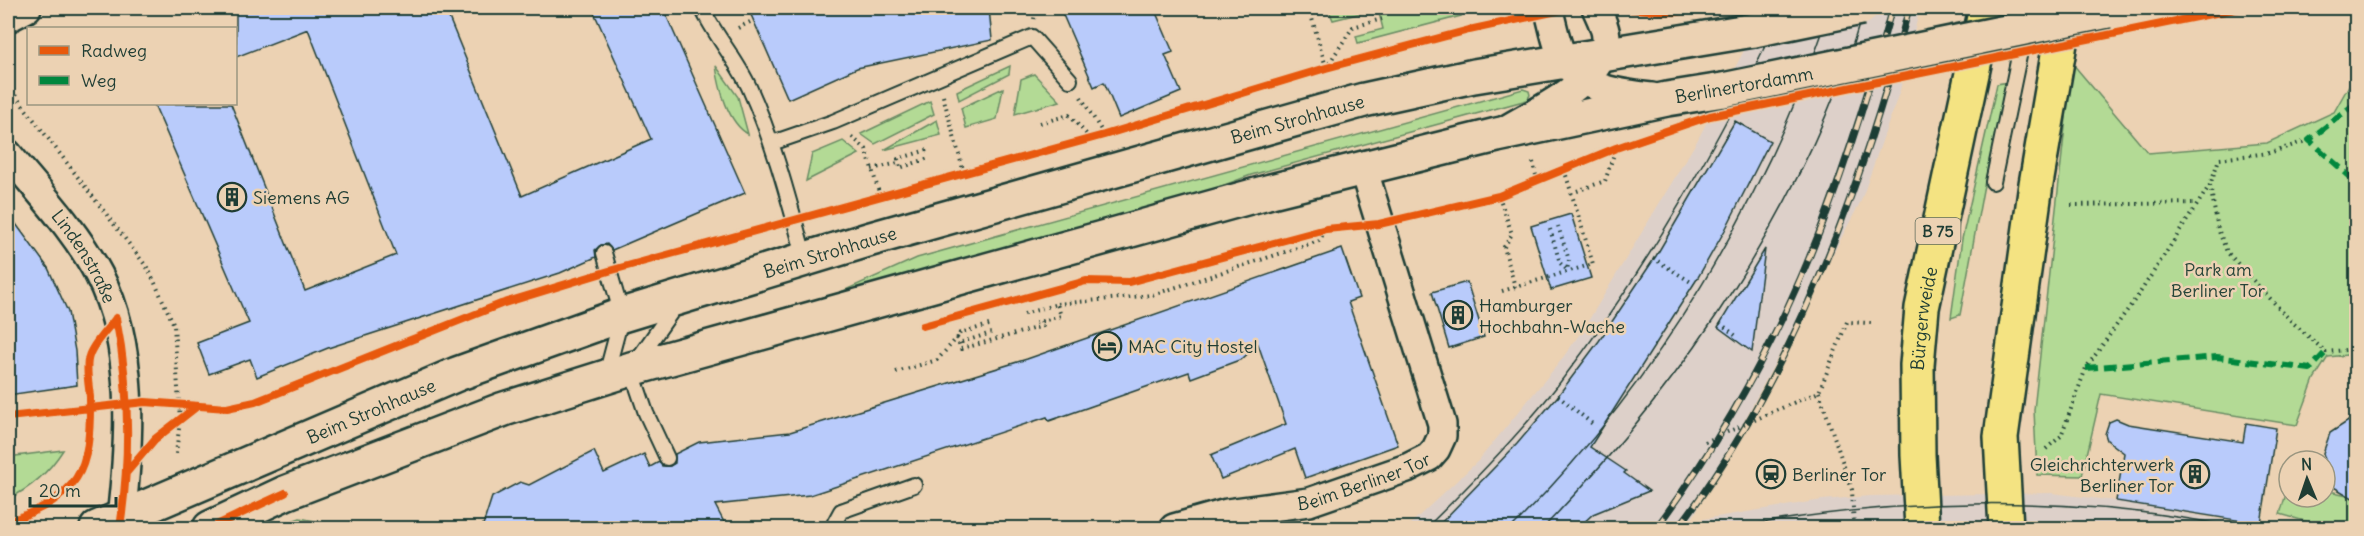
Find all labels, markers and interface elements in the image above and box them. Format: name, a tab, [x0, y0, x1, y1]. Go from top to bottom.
legend	[27, 27, 237, 105]
text: Radweg	[81, 39, 147, 62]
street label: Berlinertordamm	[1673, 61, 1815, 108]
text: Weg	[81, 69, 116, 92]
street label: Beim Strohhause	[1228, 89, 1367, 149]
building icon: Siemens AG	[216, 181, 248, 213]
place label: Siemens AG	[253, 186, 350, 209]
street label: Lindenstraße	[47, 204, 121, 306]
road number: B 75	[1916, 218, 1960, 244]
street label: Beim Strohhause	[760, 221, 899, 283]
park label: Park am Berliner Tor	[2171, 258, 2266, 302]
street label: Bürgerweide	[1905, 265, 1942, 371]
place label: Hamburger Hochbahn-Wache	[1479, 294, 1625, 338]
building icon: Hamburger Hochbahn-Wache	[1442, 299, 1474, 331]
hotel icon: MAC City Hostel	[1091, 330, 1123, 362]
place label: MAC City Hostel	[1128, 335, 1258, 358]
street label: Beim Strohhause	[303, 373, 439, 449]
street label: Beim Berliner Tor	[1296, 446, 1435, 515]
north arrow	[2277, 449, 2337, 509]
place label: Gleichrichterwerk Berliner Tor	[2030, 453, 2175, 497]
text: N	[2301, 454, 2312, 474]
station icon: Berliner Tor	[1755, 458, 1787, 490]
building icon: Gleichrichterwerk Berliner Tor	[2179, 458, 2211, 490]
place label: Berliner Tor	[1792, 463, 1887, 486]
scale bar	[30, 470, 116, 508]
text: 20 m	[39, 479, 81, 502]

